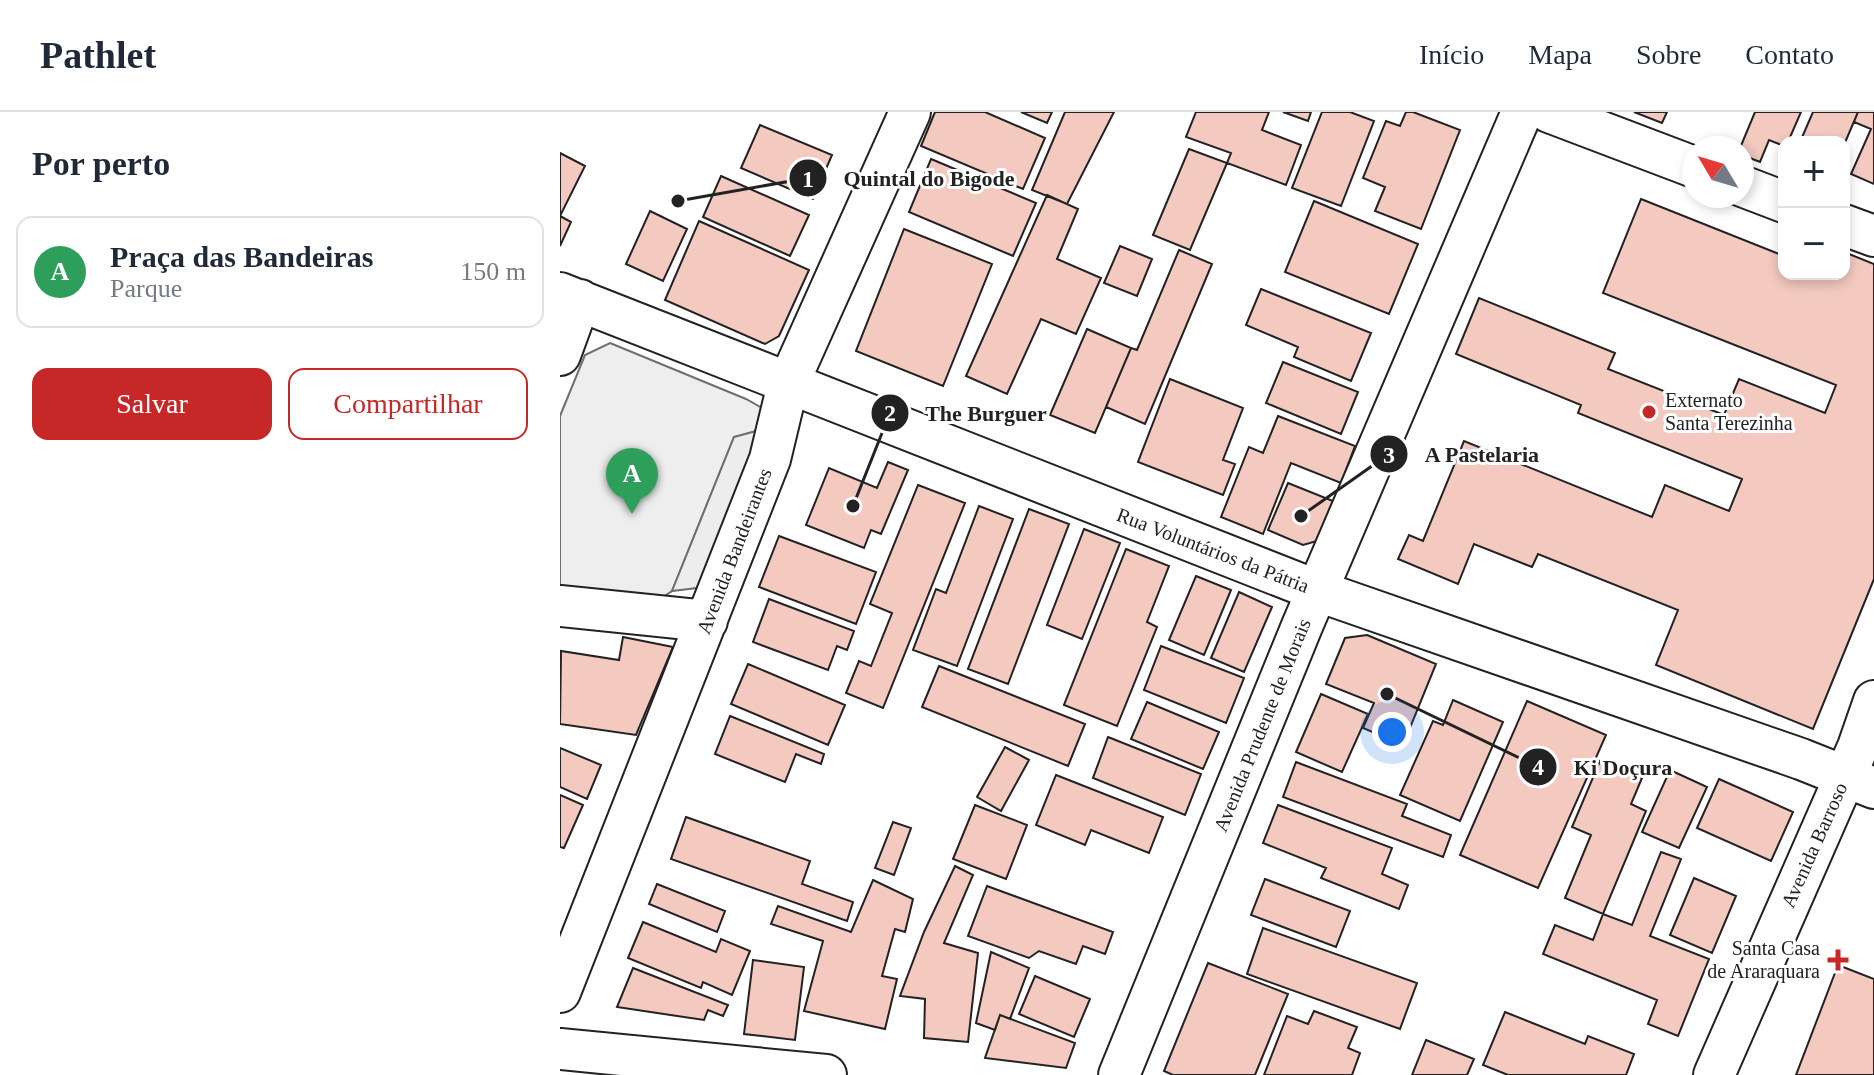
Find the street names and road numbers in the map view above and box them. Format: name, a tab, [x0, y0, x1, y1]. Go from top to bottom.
street label: Avenida Bandeirantes	[692, 465, 776, 637]
street label: Rua Voluntários da Pátria	[1114, 503, 1312, 597]
street label: Avenida Prudente de Morais	[1209, 615, 1315, 835]
street label: Avenida Barroso	[1777, 779, 1851, 911]

